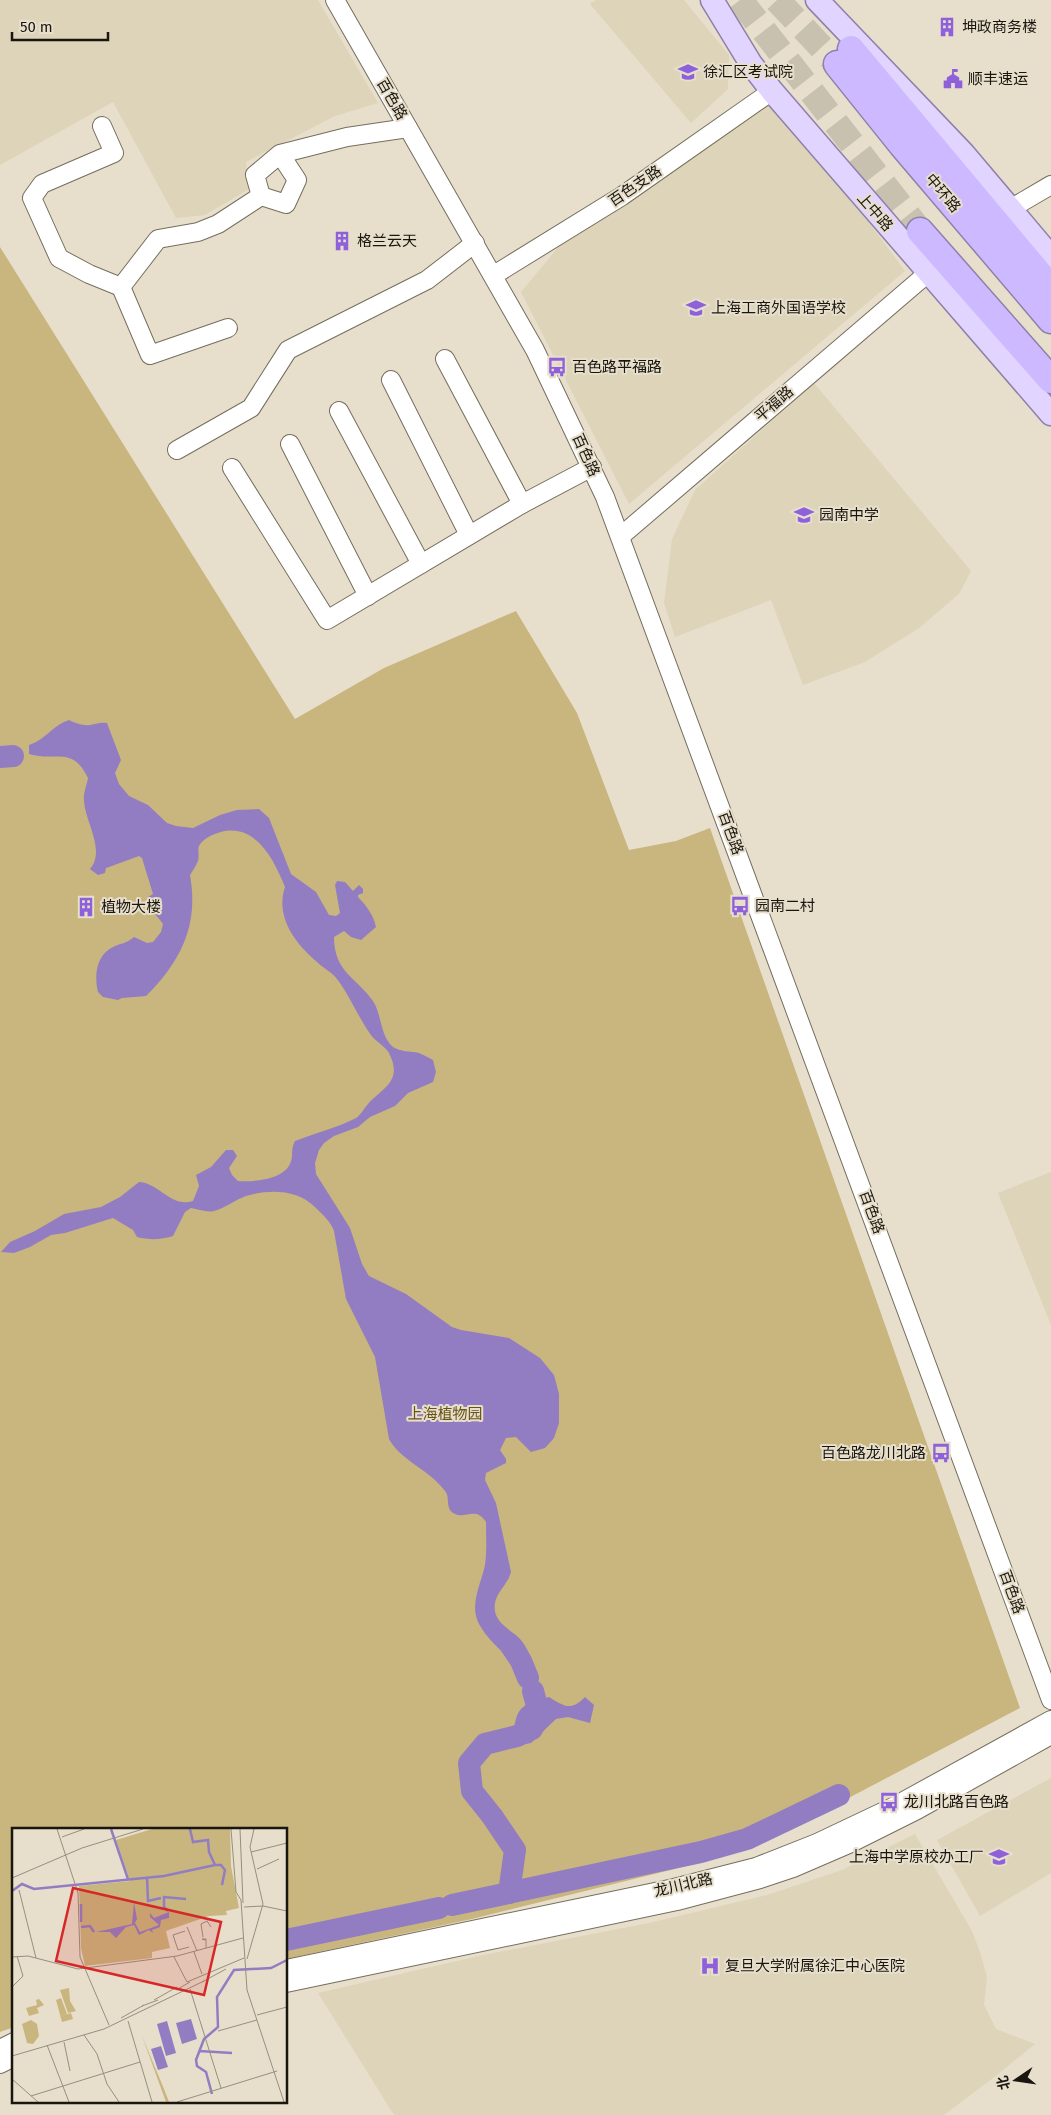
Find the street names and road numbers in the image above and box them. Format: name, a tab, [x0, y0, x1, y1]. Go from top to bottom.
street label: 百色路	[373, 75, 411, 123]
street label: 百色支路	[605, 162, 665, 210]
street label: 中环路	[922, 170, 964, 216]
street label: 上中路	[853, 189, 897, 235]
street label: 平福路	[751, 382, 797, 426]
street label: 百色路	[569, 431, 603, 479]
street label: 百色路	[715, 809, 747, 857]
street label: 百色路	[856, 1188, 888, 1236]
street label: 百色路	[996, 1568, 1028, 1616]
street label: 龙川北路	[652, 1869, 714, 1901]

